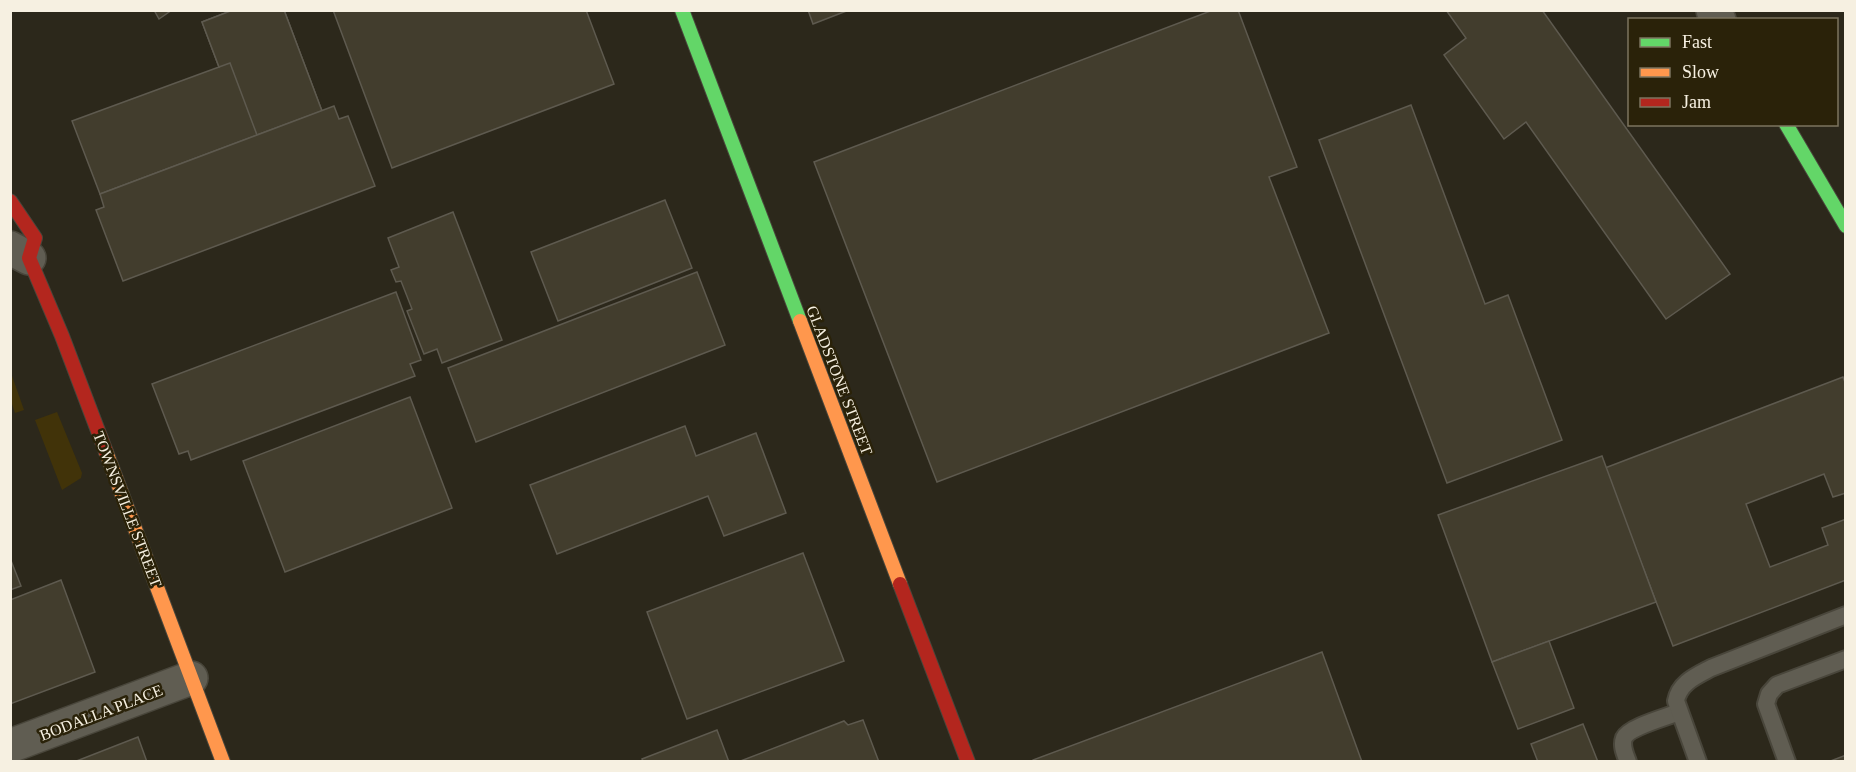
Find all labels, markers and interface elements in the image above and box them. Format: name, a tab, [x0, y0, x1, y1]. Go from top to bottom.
legend	[1628, 18, 1838, 126]
text: Fast	[1682, 32, 1712, 52]
text: Slow	[1682, 62, 1719, 82]
text: Jam	[1682, 92, 1711, 112]
street label: GLADSTONE STREET	[803, 303, 876, 457]
street label: TOWNSVILLE STREET	[90, 429, 165, 590]
street label: BODALLA PLACE	[37, 681, 165, 744]

